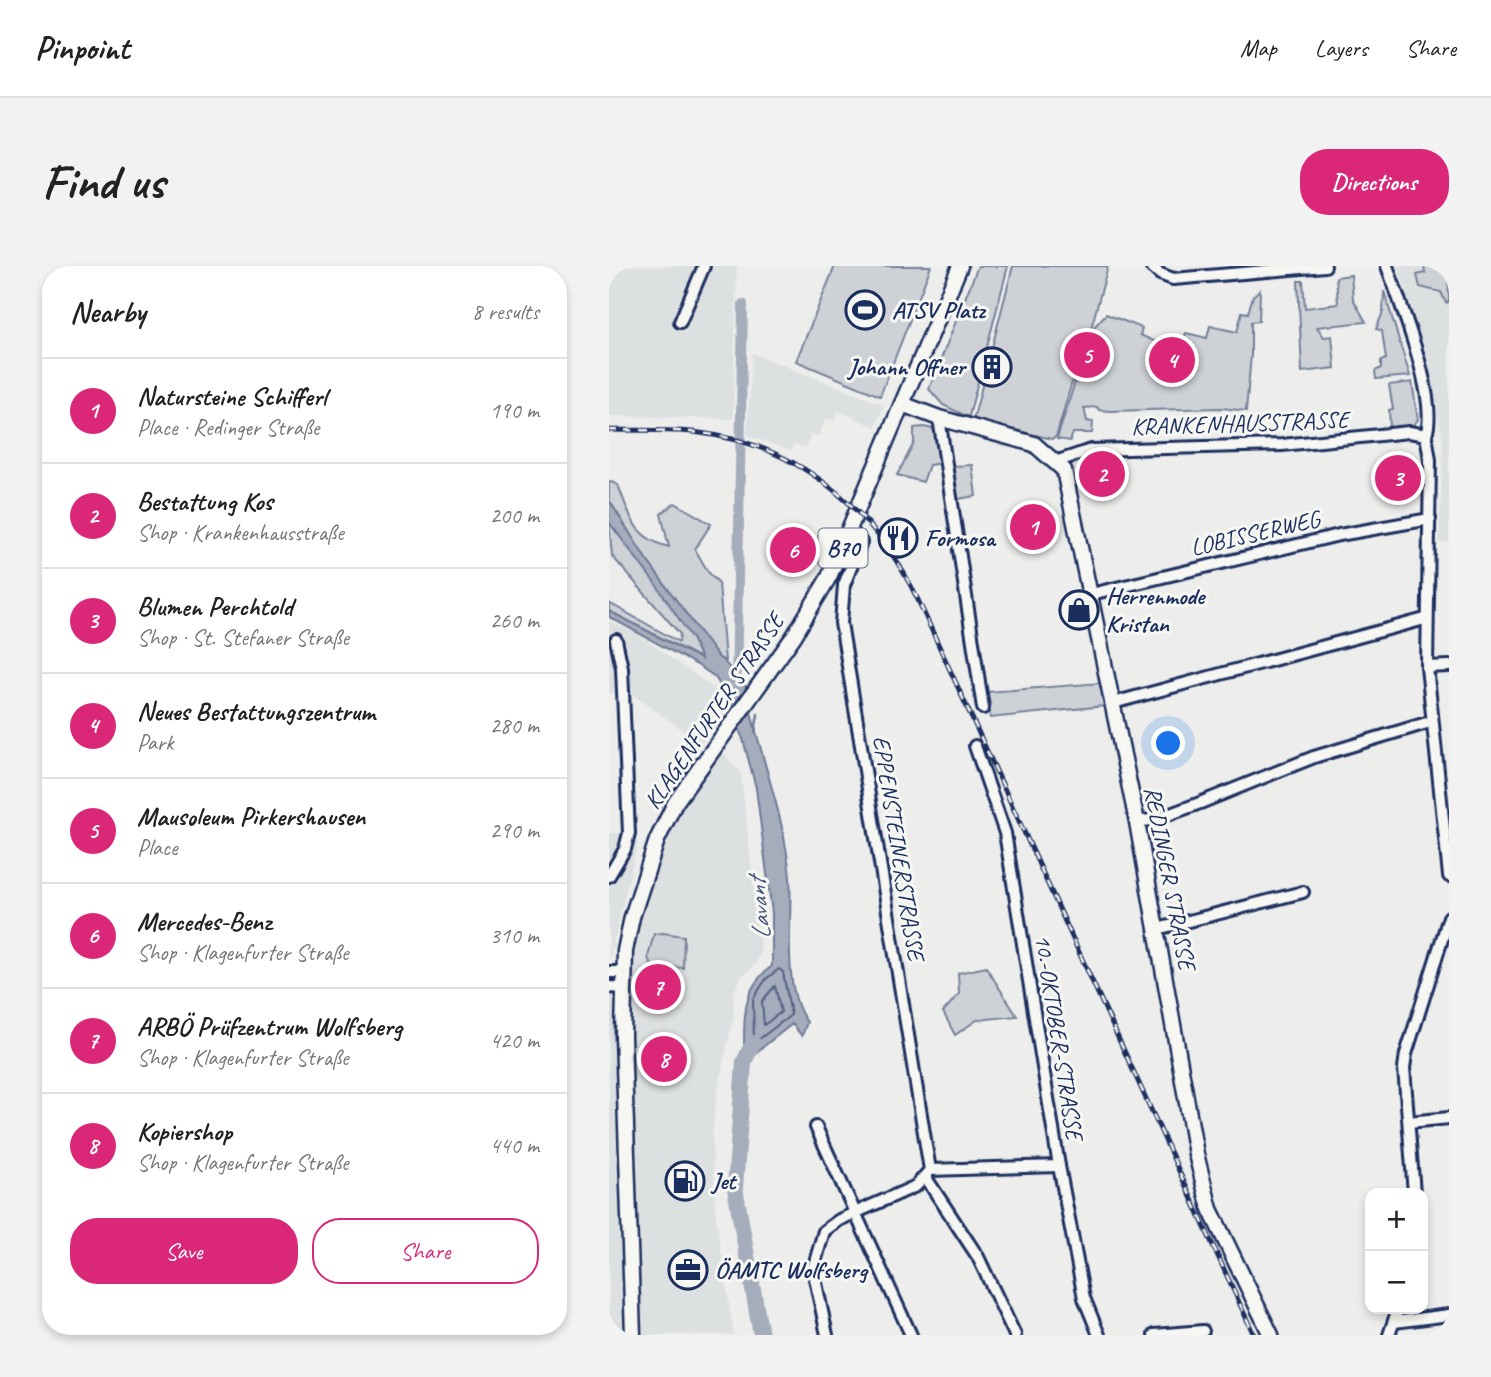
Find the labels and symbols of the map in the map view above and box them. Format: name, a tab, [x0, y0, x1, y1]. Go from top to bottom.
sports icon: ATSV Platz	[844, 289, 886, 331]
place label: ATSV Platz	[892, 295, 987, 325]
pin: 5	[1064, 329, 1110, 381]
pin: 4	[1149, 334, 1195, 386]
building icon: Johann Offner	[971, 346, 1013, 388]
place label: Johann Offner	[846, 352, 967, 382]
street label: KRANKENHAUSSTRASSE	[1131, 404, 1352, 442]
pin: 2	[1079, 448, 1125, 500]
pin: 3	[1375, 452, 1421, 504]
pin: 1	[1010, 501, 1056, 553]
street label: LOBISSERWEG	[1188, 503, 1325, 562]
restaurant icon: Formosa	[877, 517, 919, 559]
place label: Formosa	[925, 523, 997, 553]
pin: 6	[770, 524, 816, 576]
road number: B70	[819, 528, 867, 568]
place label: Herrenmode Kristan	[1106, 581, 1206, 639]
shop icon: Herrenmode Kristan	[1058, 589, 1100, 631]
street label: KLAGENFURTER STRASSE	[637, 605, 792, 815]
your location	[1151, 726, 1185, 760]
street label: EPPENSTEINERSTRASSE	[866, 734, 932, 966]
street label: REDINGER STRASSE	[1138, 784, 1203, 975]
water label: Lavant	[739, 871, 778, 941]
street label: 10.-OKTOBER-STRASSE	[1028, 932, 1091, 1145]
pin: 7	[635, 961, 681, 1013]
pin: 8	[641, 1033, 687, 1085]
fuel station icon: Jet	[664, 1160, 706, 1202]
place label: Jet	[710, 1166, 738, 1196]
office icon: ÖAMTC Wolfsberg	[667, 1249, 709, 1291]
place label: ÖAMTC Wolfsberg	[715, 1255, 869, 1285]

